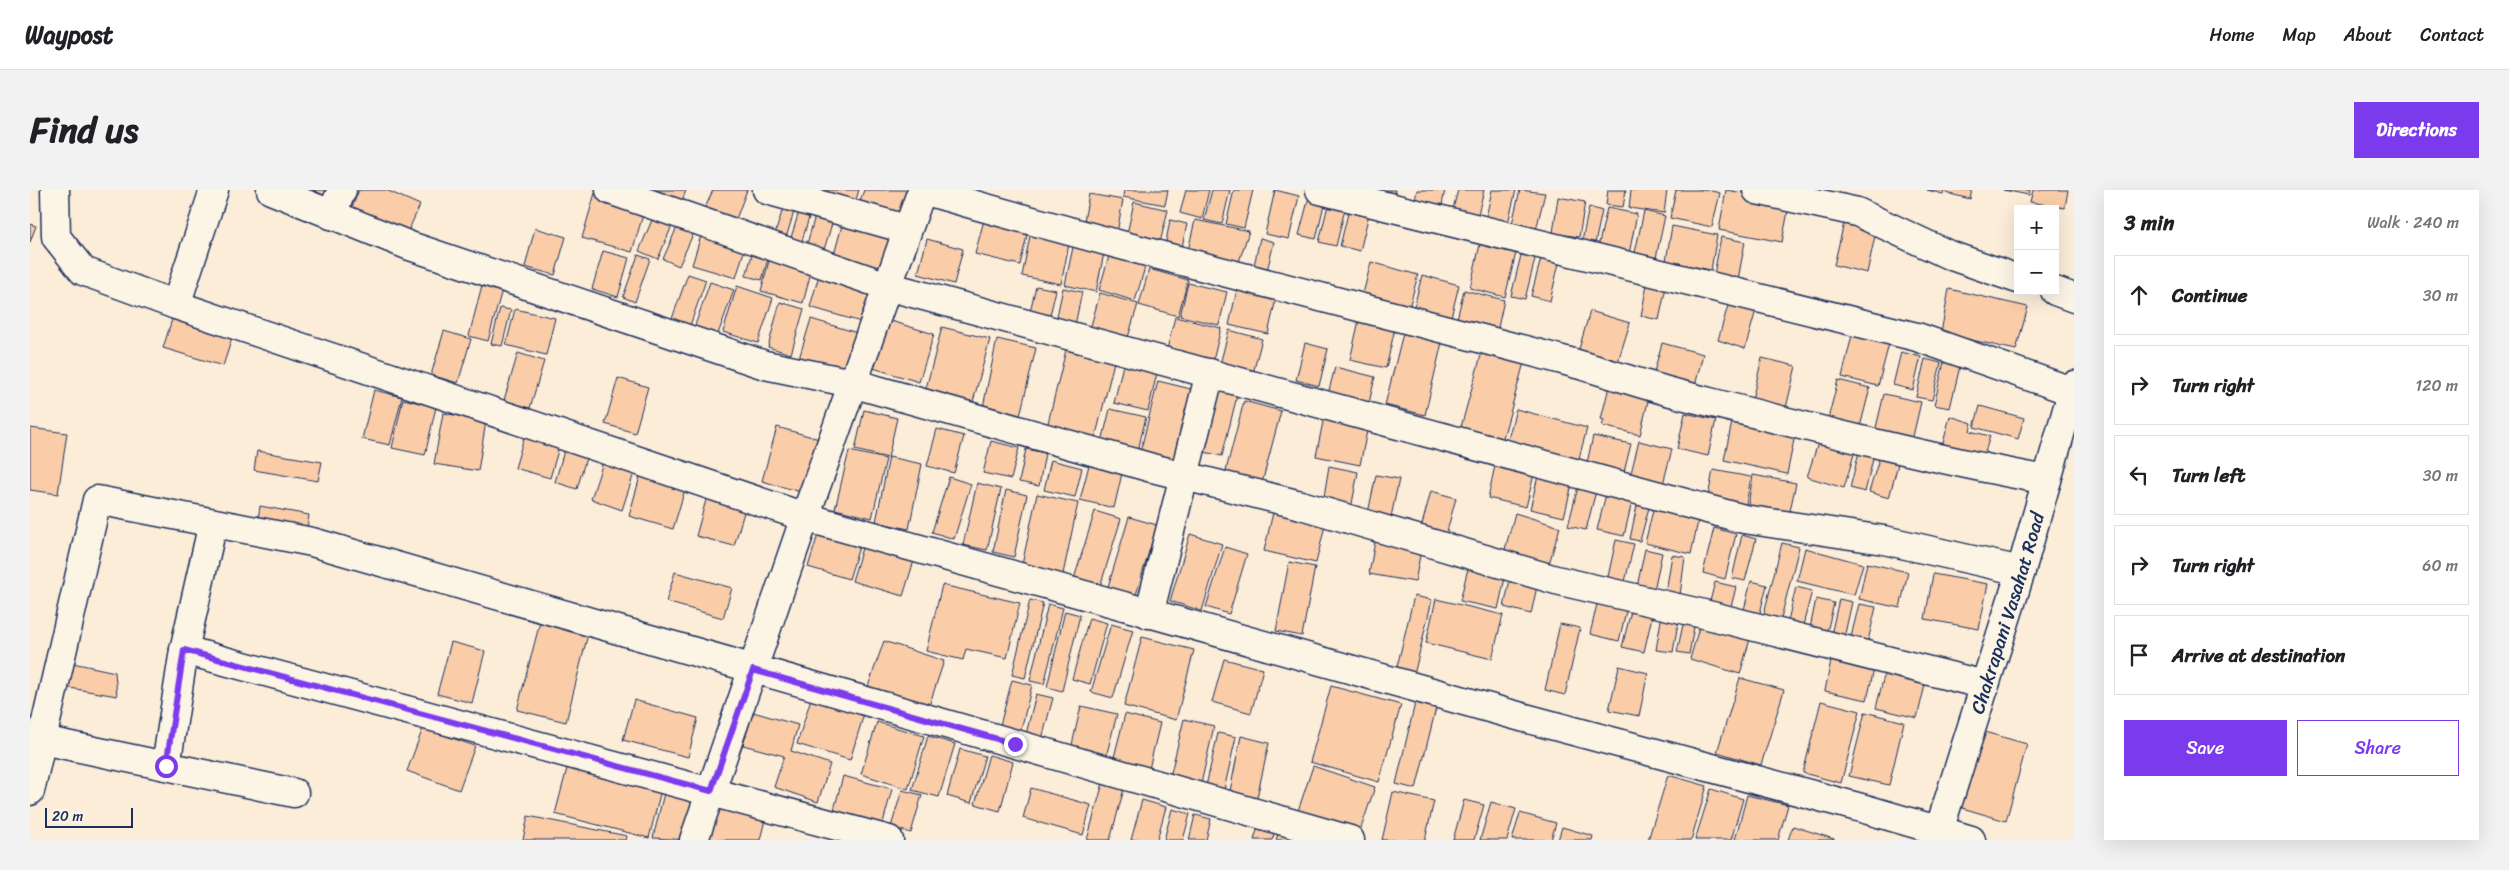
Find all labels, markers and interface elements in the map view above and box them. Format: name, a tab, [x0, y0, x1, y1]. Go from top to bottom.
text: Waypost	[25, 14, 113, 56]
text: Home	[2210, 19, 2255, 51]
text: Map	[2283, 19, 2316, 51]
text: About	[2344, 19, 2392, 51]
text: Contact	[2420, 19, 2484, 51]
text: Find us	[30, 99, 138, 161]
button: Directions	[2354, 102, 2479, 158]
text: 3 min	[2124, 204, 2174, 242]
map controls	[2014, 205, 2059, 295]
button: +	[2014, 205, 2059, 250]
text: Walk · 240 m	[2367, 208, 2459, 237]
button: −	[2014, 250, 2059, 295]
text: Continue	[2172, 279, 2248, 312]
icon: ahead	[2125, 281, 2153, 309]
text: 30 m	[2423, 281, 2458, 310]
text: Turn right	[2172, 369, 2254, 402]
icon: right	[2125, 371, 2153, 399]
text: 120 m	[2415, 371, 2458, 400]
text: Turn left	[2172, 459, 2245, 492]
icon: left	[2125, 461, 2153, 489]
text: 30 m	[2423, 461, 2458, 490]
street label: Chakrapani Vasahat Road	[1961, 507, 2054, 718]
text: Turn right	[2172, 549, 2254, 582]
icon: right	[2125, 551, 2153, 579]
text: 60 m	[2422, 551, 2458, 580]
text: Arrive at destination	[2172, 639, 2345, 672]
icon: arrive	[2125, 641, 2153, 669]
button: Save	[2124, 720, 2287, 776]
button: Share	[2297, 720, 2459, 776]
route end	[1004, 733, 1027, 756]
route start	[155, 755, 178, 778]
text: 20 m	[52, 804, 83, 829]
scale bar	[45, 805, 132, 828]

